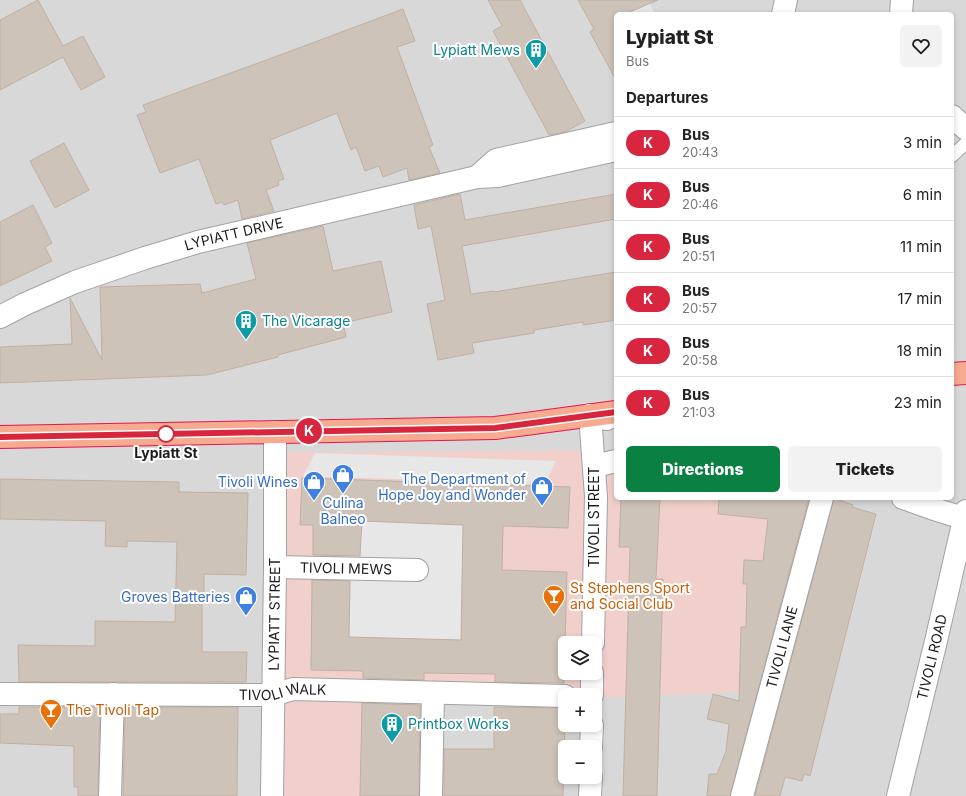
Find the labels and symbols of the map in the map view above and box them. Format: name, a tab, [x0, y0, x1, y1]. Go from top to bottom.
building icon: Lypiatt Mews	[523, 37, 549, 70]
place label: Lypiatt Mews	[433, 41, 520, 58]
street label: LYPIATT DRIVE	[182, 213, 285, 254]
building icon: The Vicarage	[233, 308, 259, 341]
place label: The Vicarage	[262, 312, 350, 329]
line badge: K	[296, 418, 322, 444]
marker: Lypiatt St	[157, 425, 175, 443]
place label: Lypiatt St	[134, 444, 198, 461]
shop icon: Culina Balneo	[330, 462, 356, 495]
street label: TIVOLI STREET	[585, 466, 602, 568]
shop icon: Tivoli Wines	[301, 469, 327, 502]
place label: The Department of Hope Joy and Wonder	[378, 470, 526, 503]
place label: Tivoli Wines	[218, 473, 298, 490]
shop icon: The Department of Hope Joy and Wonder	[529, 474, 555, 507]
place label: Culina Balneo	[320, 494, 366, 527]
street label: LYPIATT STREET	[265, 557, 283, 671]
street label: TIVOLI MEWS	[300, 559, 392, 577]
place label: St Stephens Sport and Social Club	[570, 579, 690, 612]
bar icon: St Stephens Sport and Social Club	[541, 583, 567, 616]
shop icon: Groves Batteries	[233, 584, 259, 617]
place label: Groves Batteries	[121, 588, 230, 605]
street label: TIVOLI LANE	[762, 604, 801, 690]
street label: TIVOLI ROAD	[913, 613, 950, 701]
street label: TIVOLI WALK	[239, 678, 327, 703]
bar icon: The Tivoli Tap	[38, 697, 64, 730]
place label: The Tivoli Tap	[66, 701, 159, 718]
building icon: Printbox Works	[379, 711, 405, 744]
place label: Printbox Works	[408, 715, 509, 732]

